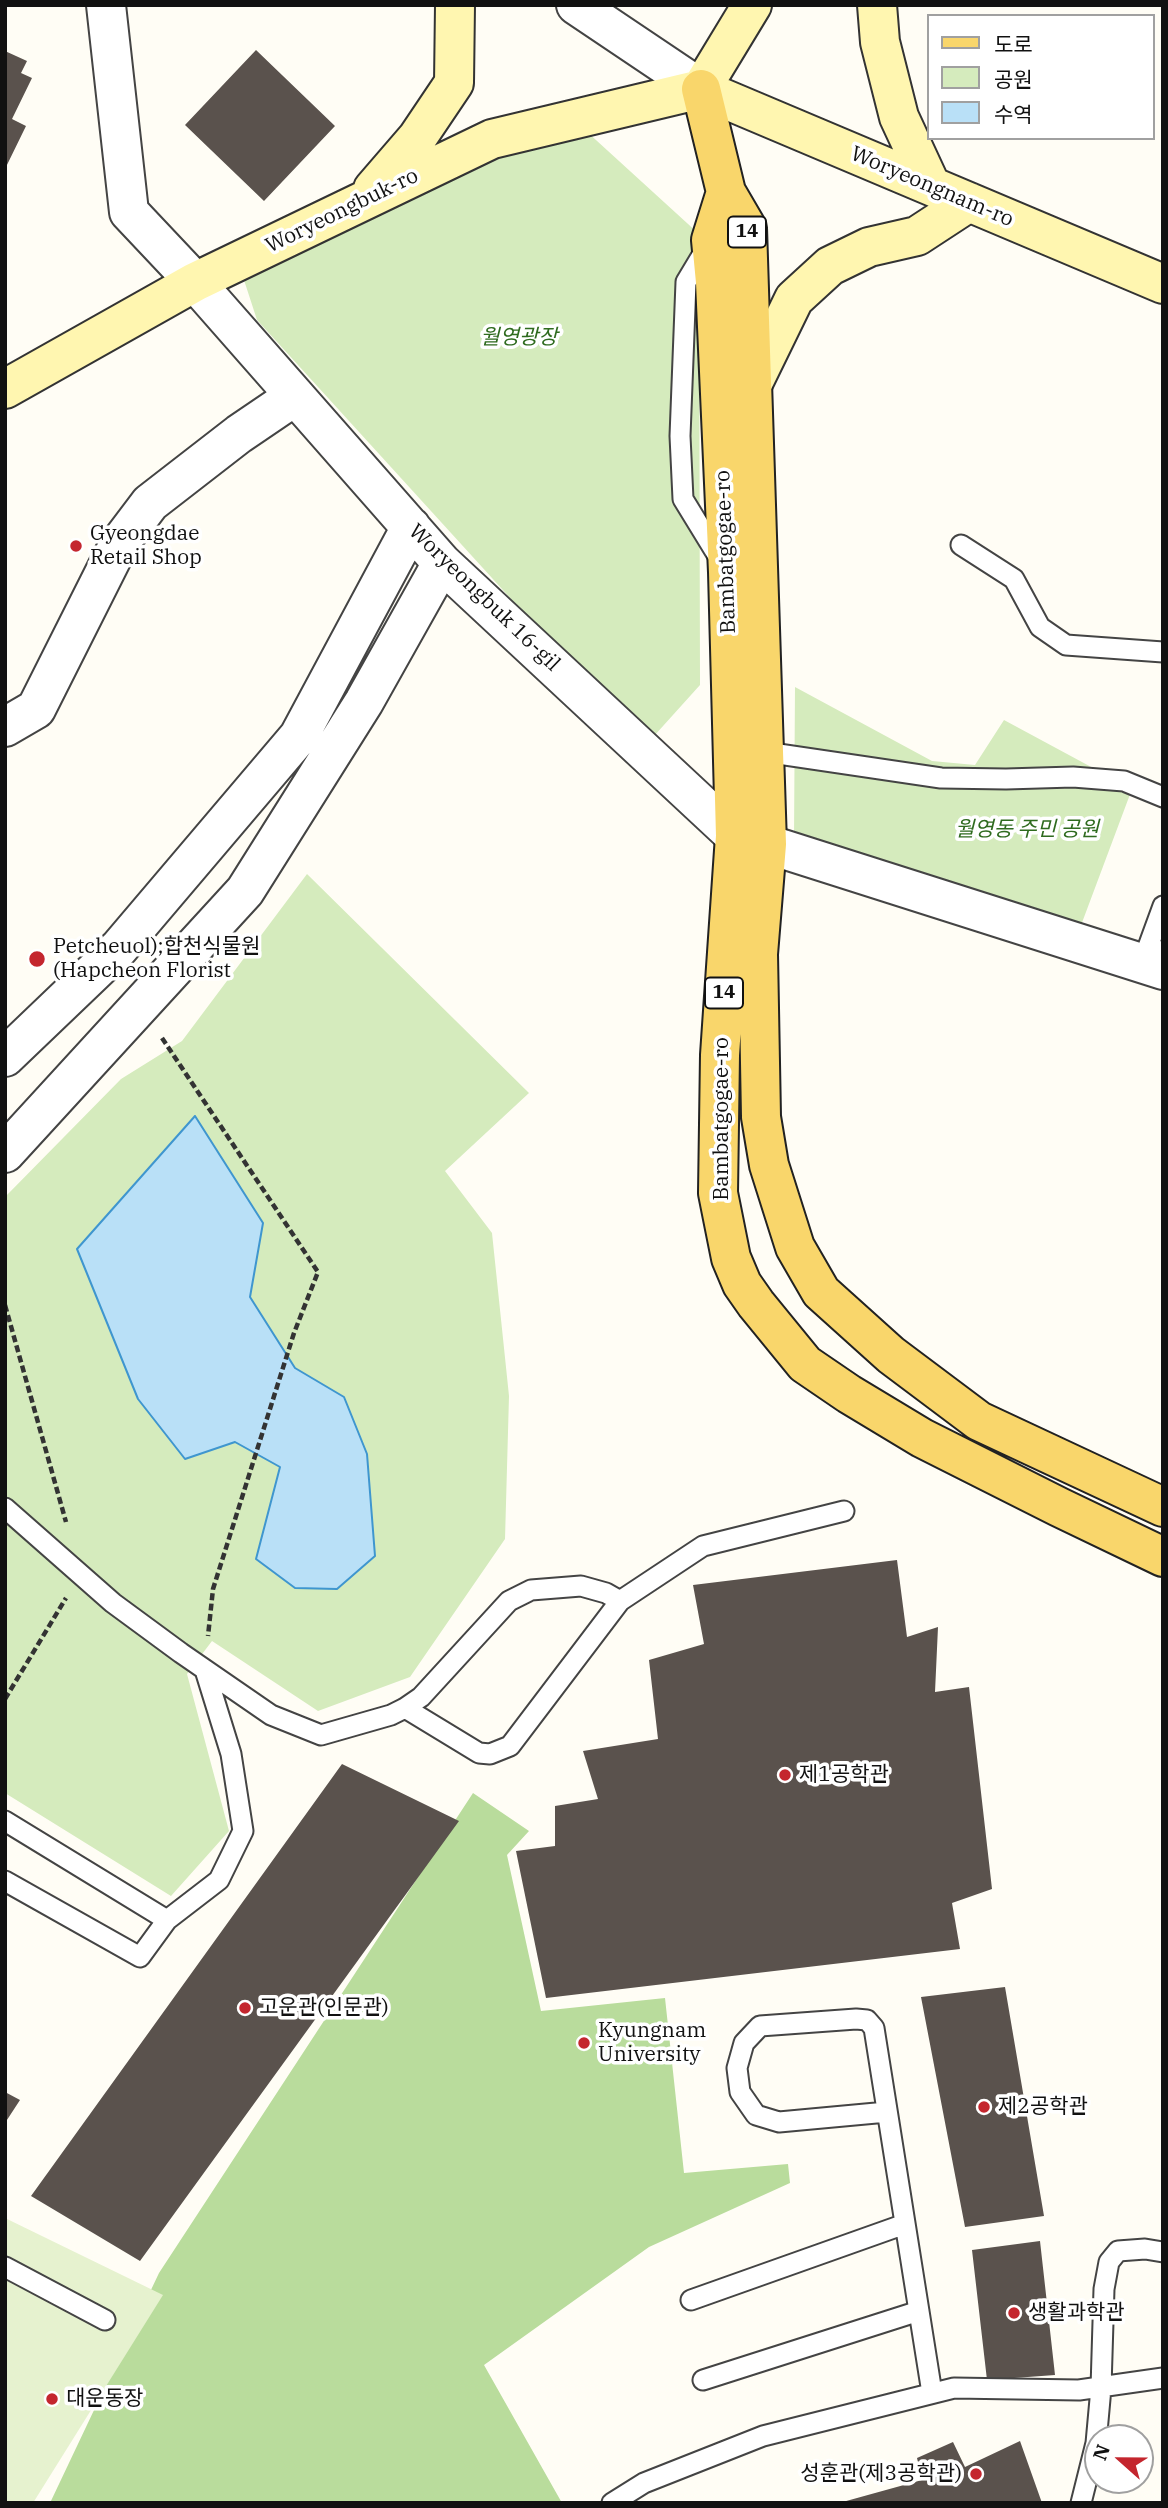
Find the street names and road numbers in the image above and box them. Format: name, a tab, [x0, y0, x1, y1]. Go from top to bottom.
street label: Woryeongnam-ro	[847, 141, 1017, 233]
street label: Woryeongbuk-ro	[262, 163, 422, 259]
road number: 14	[728, 216, 766, 248]
street label: Bambatgogae-ro	[711, 470, 741, 634]
street label: Woryeongbuk 16-gil	[403, 519, 565, 677]
road number: 14	[705, 978, 743, 1009]
street label: Bambatgogae-ro	[709, 1037, 735, 1201]

